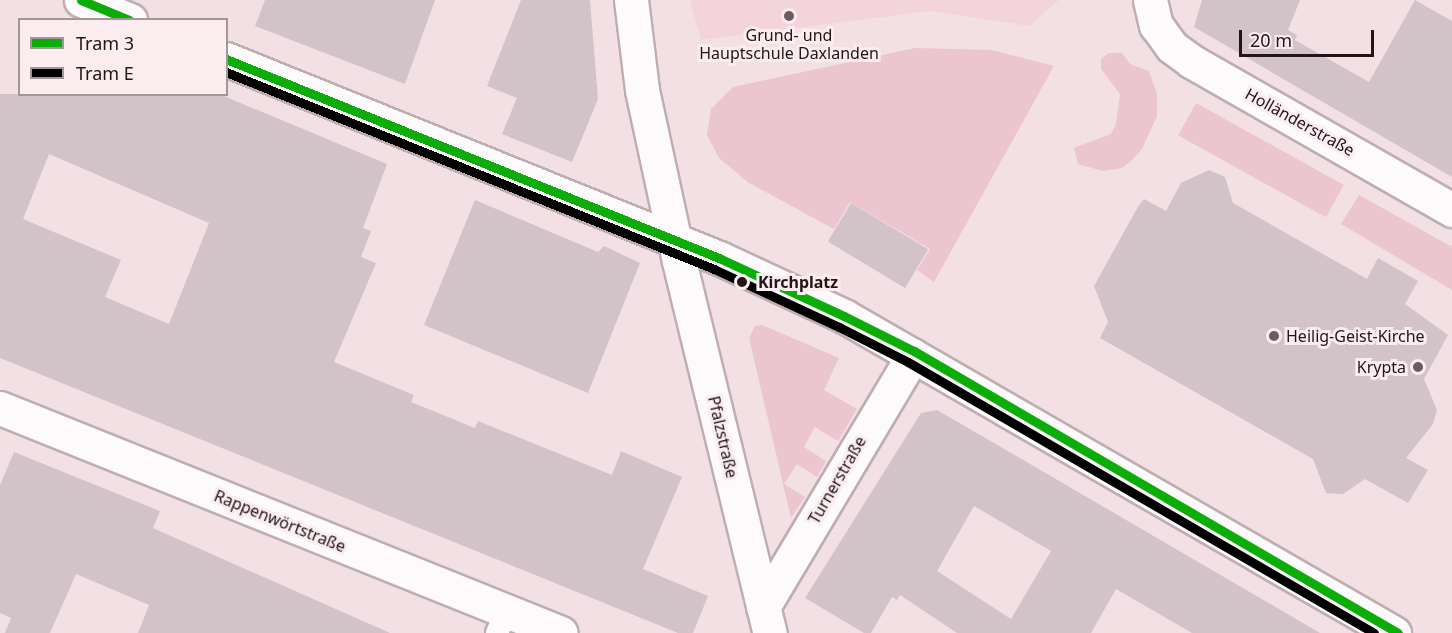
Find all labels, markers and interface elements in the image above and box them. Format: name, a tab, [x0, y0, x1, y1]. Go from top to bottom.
marker: Grund- und Hauptschule Daxlanden	[782, 9, 796, 23]
legend	[18, 18, 228, 96]
scale bar	[1242, 18, 1377, 56]
place label: Grund- und Hauptschule Daxlanden	[699, 25, 879, 63]
text: 20 m	[1250, 28, 1292, 52]
text: Tram 3	[76, 31, 134, 55]
text: Tram E	[76, 61, 134, 85]
street label: Holländerstraße	[1242, 84, 1358, 160]
marker: Kirchplatz	[731, 271, 753, 293]
place label: Kirchplatz	[758, 272, 838, 292]
place label: Heilig-Geist-Kirche	[1286, 326, 1425, 346]
marker: Heilig-Geist-Kirche	[1267, 329, 1281, 343]
place label: Krypta	[1357, 357, 1406, 377]
marker: Krypta	[1411, 360, 1425, 374]
street label: Pfalzstraße	[704, 394, 742, 480]
street label: Turnerstraße	[804, 433, 870, 527]
street label: Rappenwörtstraße	[212, 486, 348, 556]

